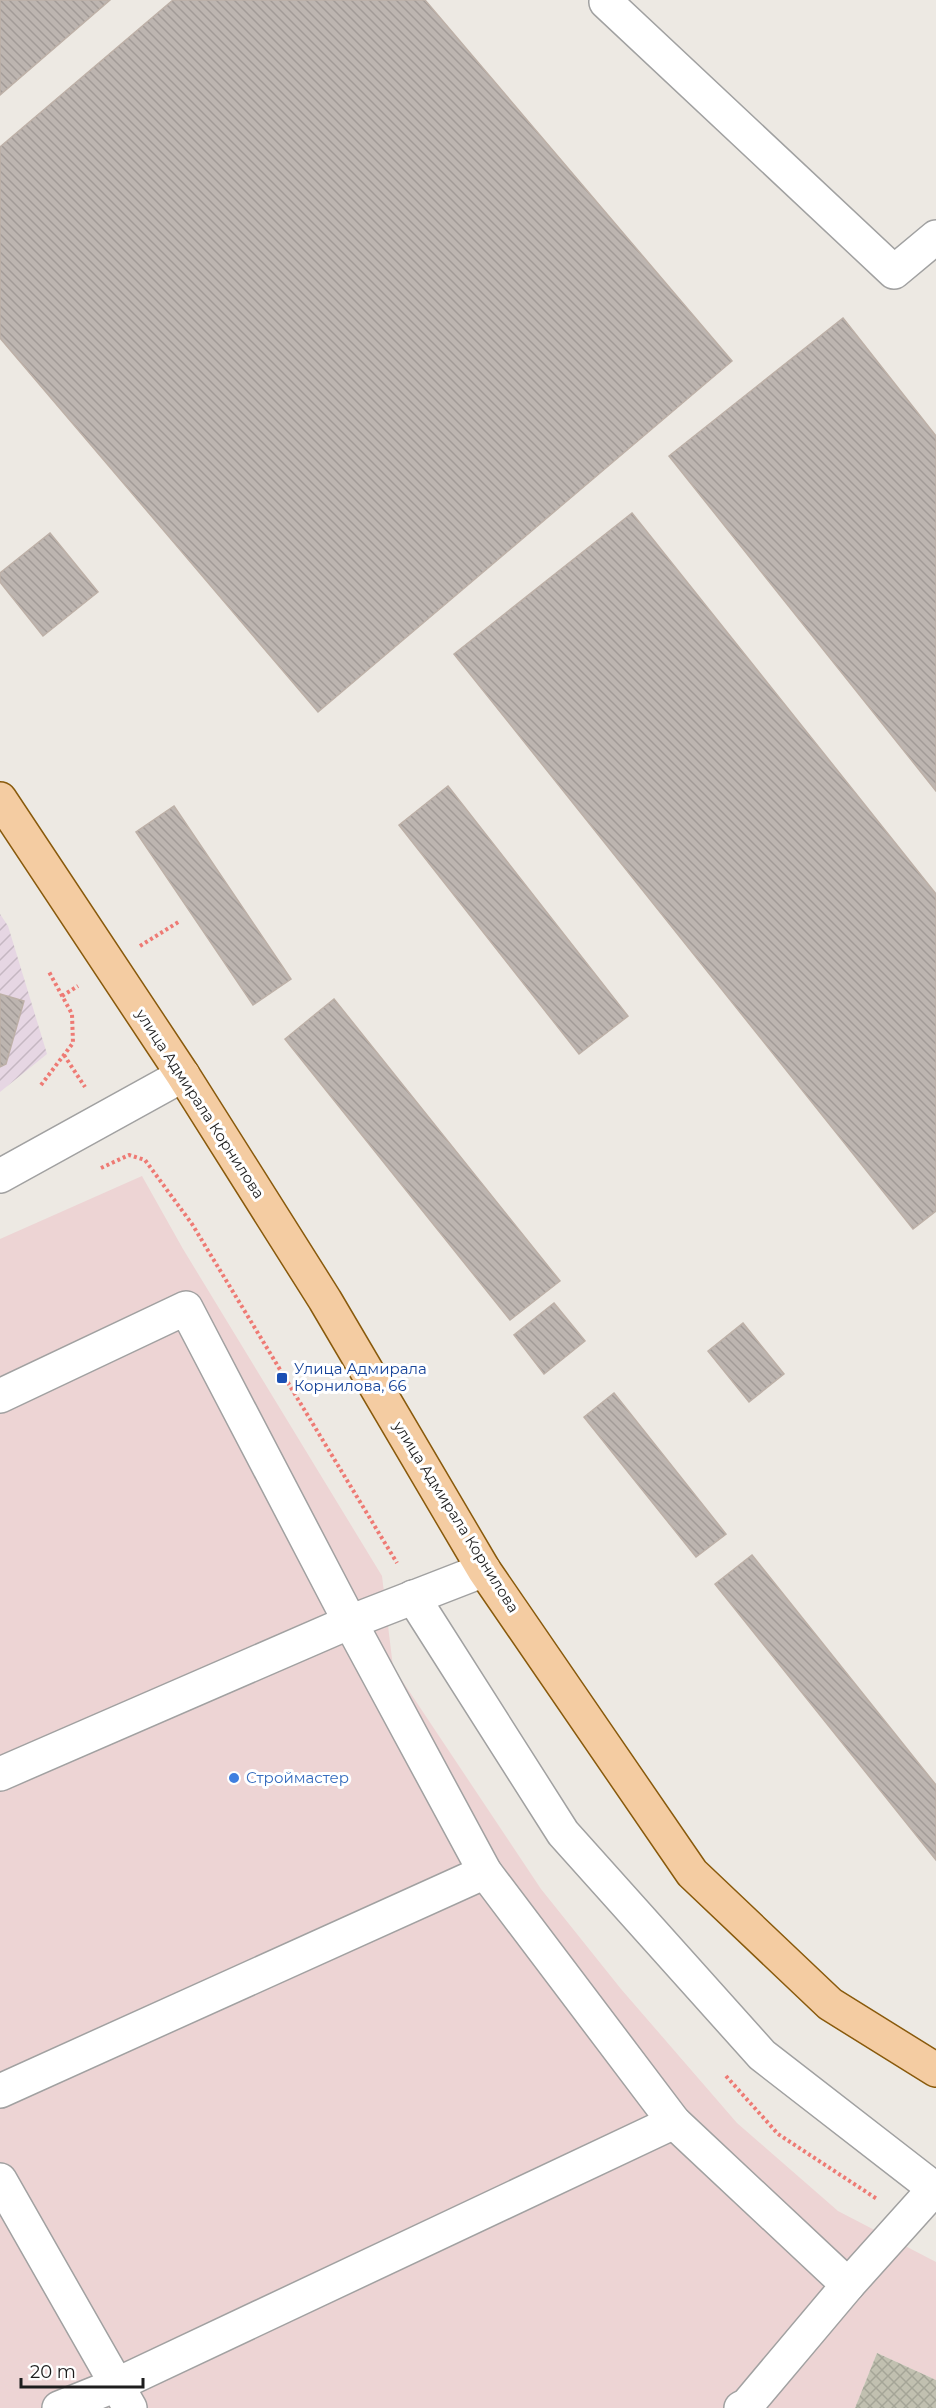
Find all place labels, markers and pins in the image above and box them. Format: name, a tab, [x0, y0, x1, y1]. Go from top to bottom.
place label: Улица Адмирала Корнилова, 66	[294, 1359, 427, 1395]
marker: Улица Адмирала Корнилова, 66	[275, 1371, 289, 1385]
place label: Строймастер	[246, 1768, 349, 1787]
marker: Строймастер	[227, 1771, 241, 1785]

